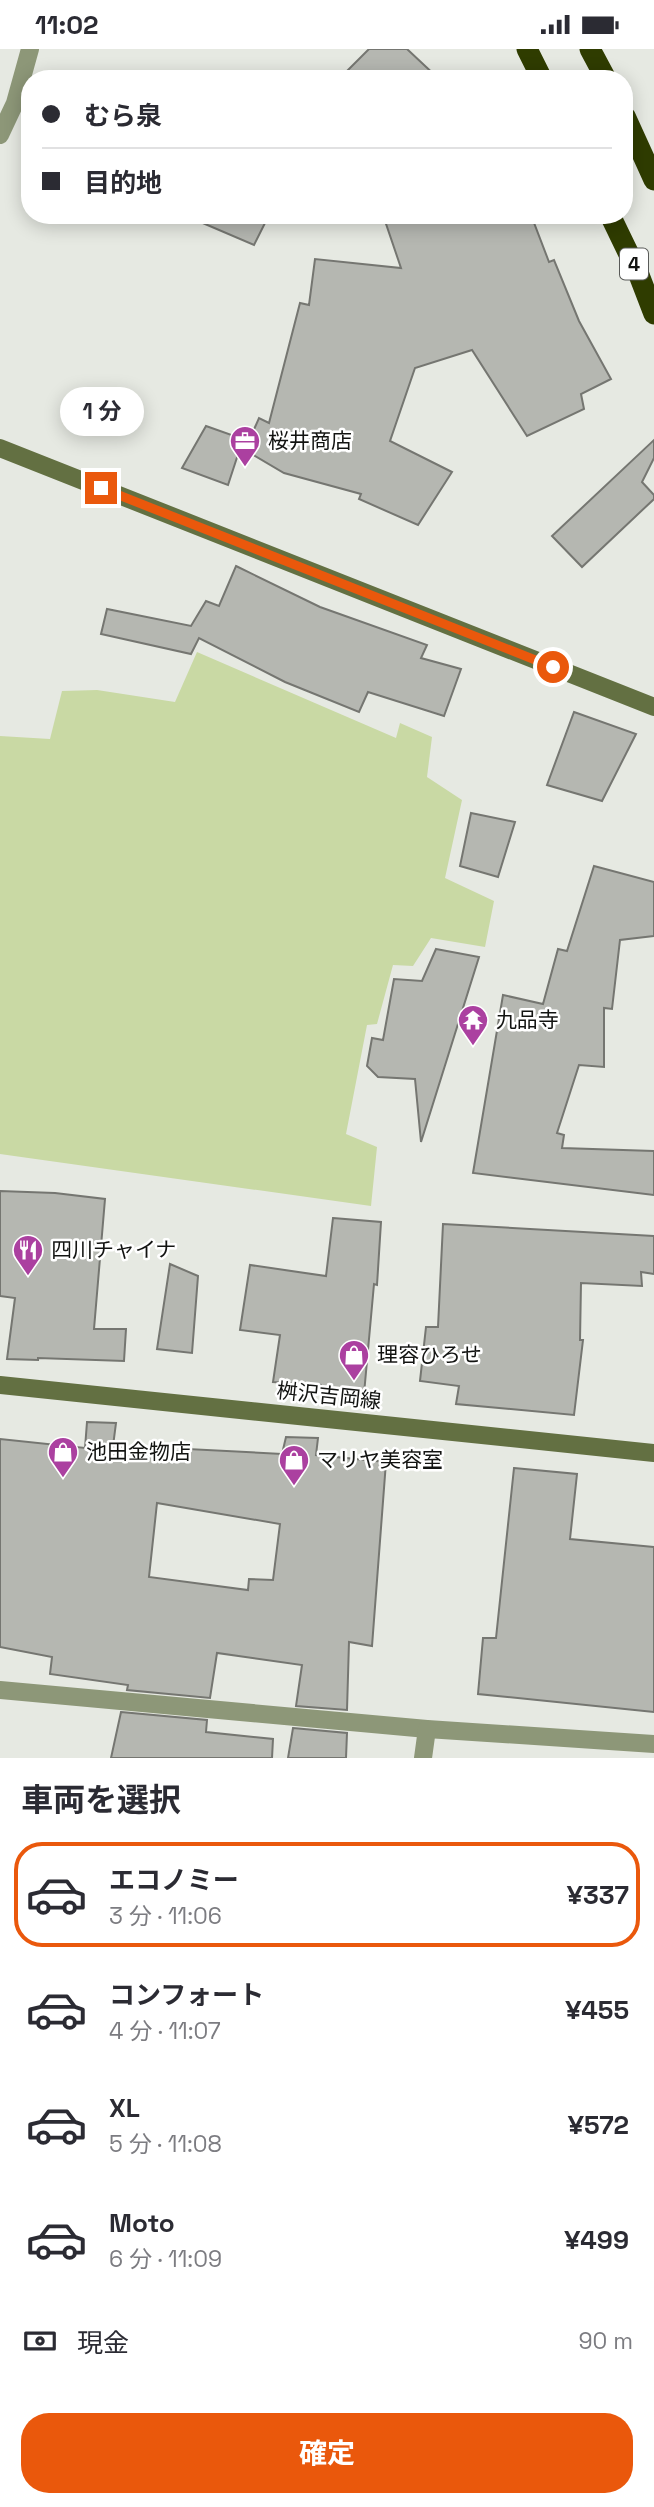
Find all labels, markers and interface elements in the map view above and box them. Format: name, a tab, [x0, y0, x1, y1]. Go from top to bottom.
text: 11:02	[35, 8, 99, 42]
text: むら泉	[84, 99, 162, 133]
text: 目的地	[84, 166, 162, 200]
road number: 4	[620, 249, 648, 279]
callout: 1 分	[59, 387, 143, 435]
text: 1 分	[82, 396, 122, 426]
office icon: 桜井商店	[228, 424, 262, 468]
place label: 桜井商店	[268, 427, 352, 454]
route end	[85, 472, 117, 504]
route start	[537, 651, 569, 683]
temple icon: 九品寺	[456, 1003, 490, 1047]
place label: 九品寺	[496, 1006, 559, 1033]
restaurant icon: 四川チャイナ	[11, 1233, 45, 1277]
place label: 四川チャイナ	[51, 1236, 176, 1263]
shop icon: 理容ひろせ	[337, 1338, 371, 1382]
place label: 理容ひろせ	[377, 1341, 482, 1368]
street label: 桝沢吉岡線	[275, 1377, 383, 1414]
shop icon: 池田金物店	[46, 1435, 80, 1479]
place label: 池田金物店	[86, 1438, 191, 1465]
shop icon: マリヤ美容室	[277, 1443, 311, 1487]
place label: マリヤ美容室	[317, 1446, 443, 1473]
text: 車両を選択	[21, 1780, 181, 1820]
icon: car	[25, 1863, 88, 1926]
text: エコノミー	[109, 1863, 239, 1897]
text: ¥337	[567, 1878, 629, 1912]
text: 3 分 · 11:06	[109, 1901, 222, 1931]
icon: car	[25, 1978, 88, 2041]
text: コンフォート	[109, 1978, 264, 2012]
text: ¥455	[565, 1993, 629, 2027]
text: 4 分 · 11:07	[109, 2016, 221, 2046]
text: XL	[109, 2091, 140, 2125]
icon: car	[25, 2093, 88, 2156]
text: ¥572	[568, 2108, 629, 2142]
text: 5 分 · 11:08	[109, 2129, 222, 2159]
text: Moto	[109, 2206, 175, 2240]
icon: car	[25, 2208, 88, 2271]
text: ¥499	[564, 2223, 629, 2257]
text: 6 分 · 11:09	[109, 2244, 222, 2274]
icon: cash	[21, 2322, 59, 2360]
text: 現金	[77, 2326, 129, 2360]
text: 90 m	[578, 2326, 633, 2356]
button: 確定	[21, 2413, 633, 2493]

